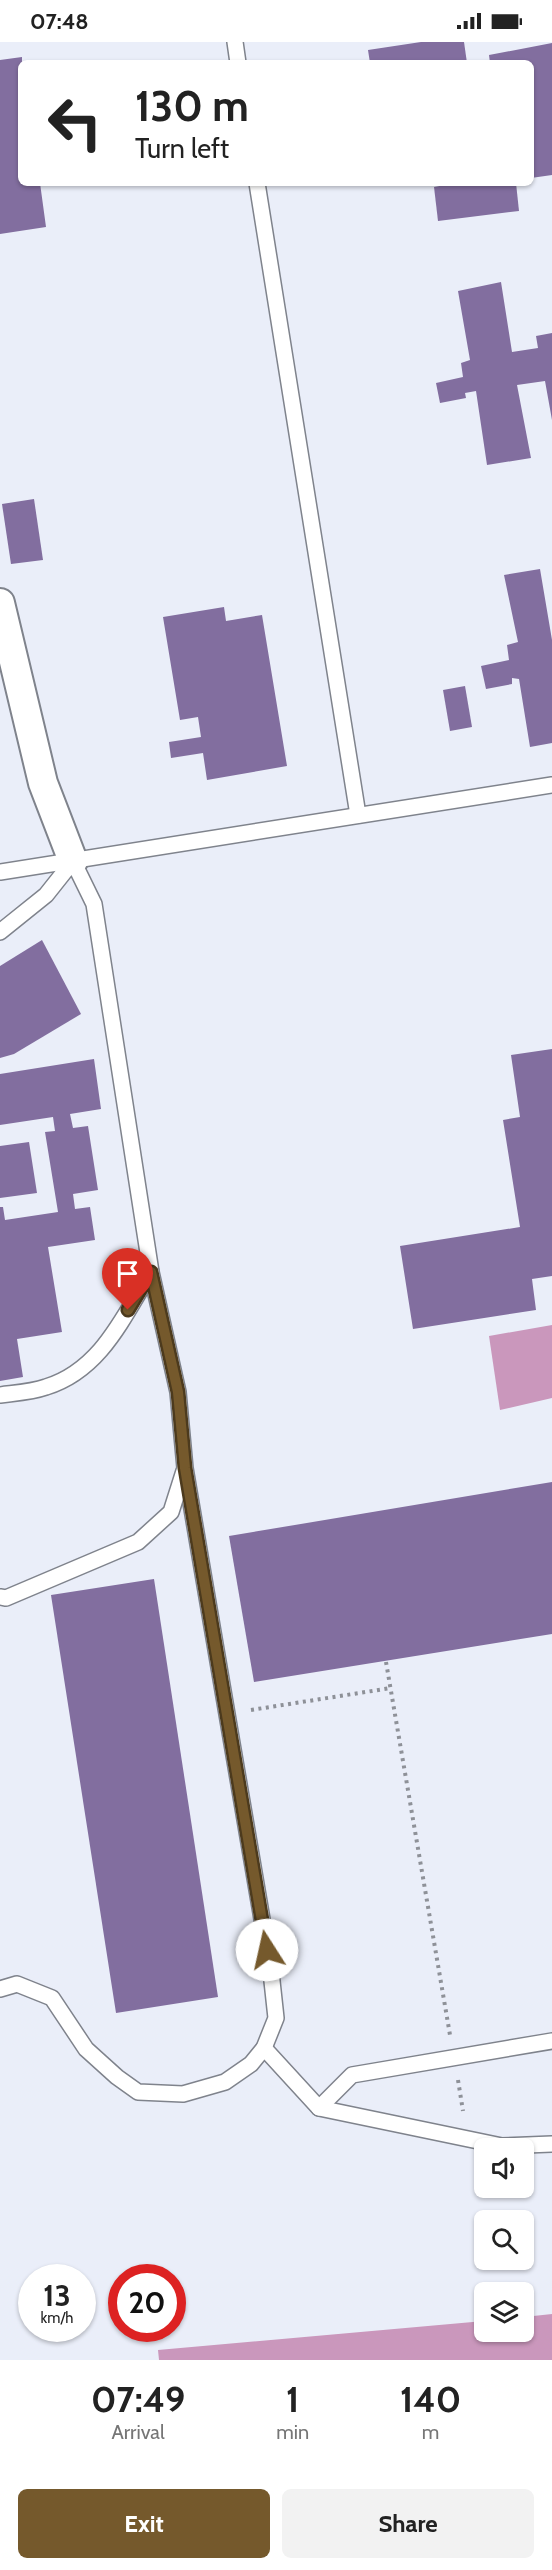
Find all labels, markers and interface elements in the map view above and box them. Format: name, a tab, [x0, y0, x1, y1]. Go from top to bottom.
text: 07:48	[30, 8, 89, 35]
text: 130 m	[135, 80, 249, 132]
icon: left	[36, 84, 114, 162]
text: Turn left	[135, 132, 229, 165]
pin	[102, 1248, 153, 1310]
icon: arrive	[111, 1257, 144, 1290]
position arrow	[235, 1918, 299, 1982]
map controls	[474, 2138, 534, 2342]
button: sound	[474, 2138, 534, 2198]
button: search	[474, 2210, 534, 2270]
speed limit sign: 20	[108, 2264, 186, 2342]
text: 13	[43, 2277, 71, 2314]
button: layers	[474, 2282, 534, 2342]
text: km/h	[41, 2309, 73, 2327]
text: 07:49	[91, 2377, 185, 2421]
text: 1	[286, 2377, 299, 2421]
text: 140	[400, 2377, 461, 2421]
text: Arrival	[111, 2420, 165, 2444]
text: min	[276, 2420, 309, 2444]
text: m	[422, 2420, 439, 2444]
button: Exit	[18, 2489, 270, 2558]
button: Share	[282, 2489, 534, 2558]

